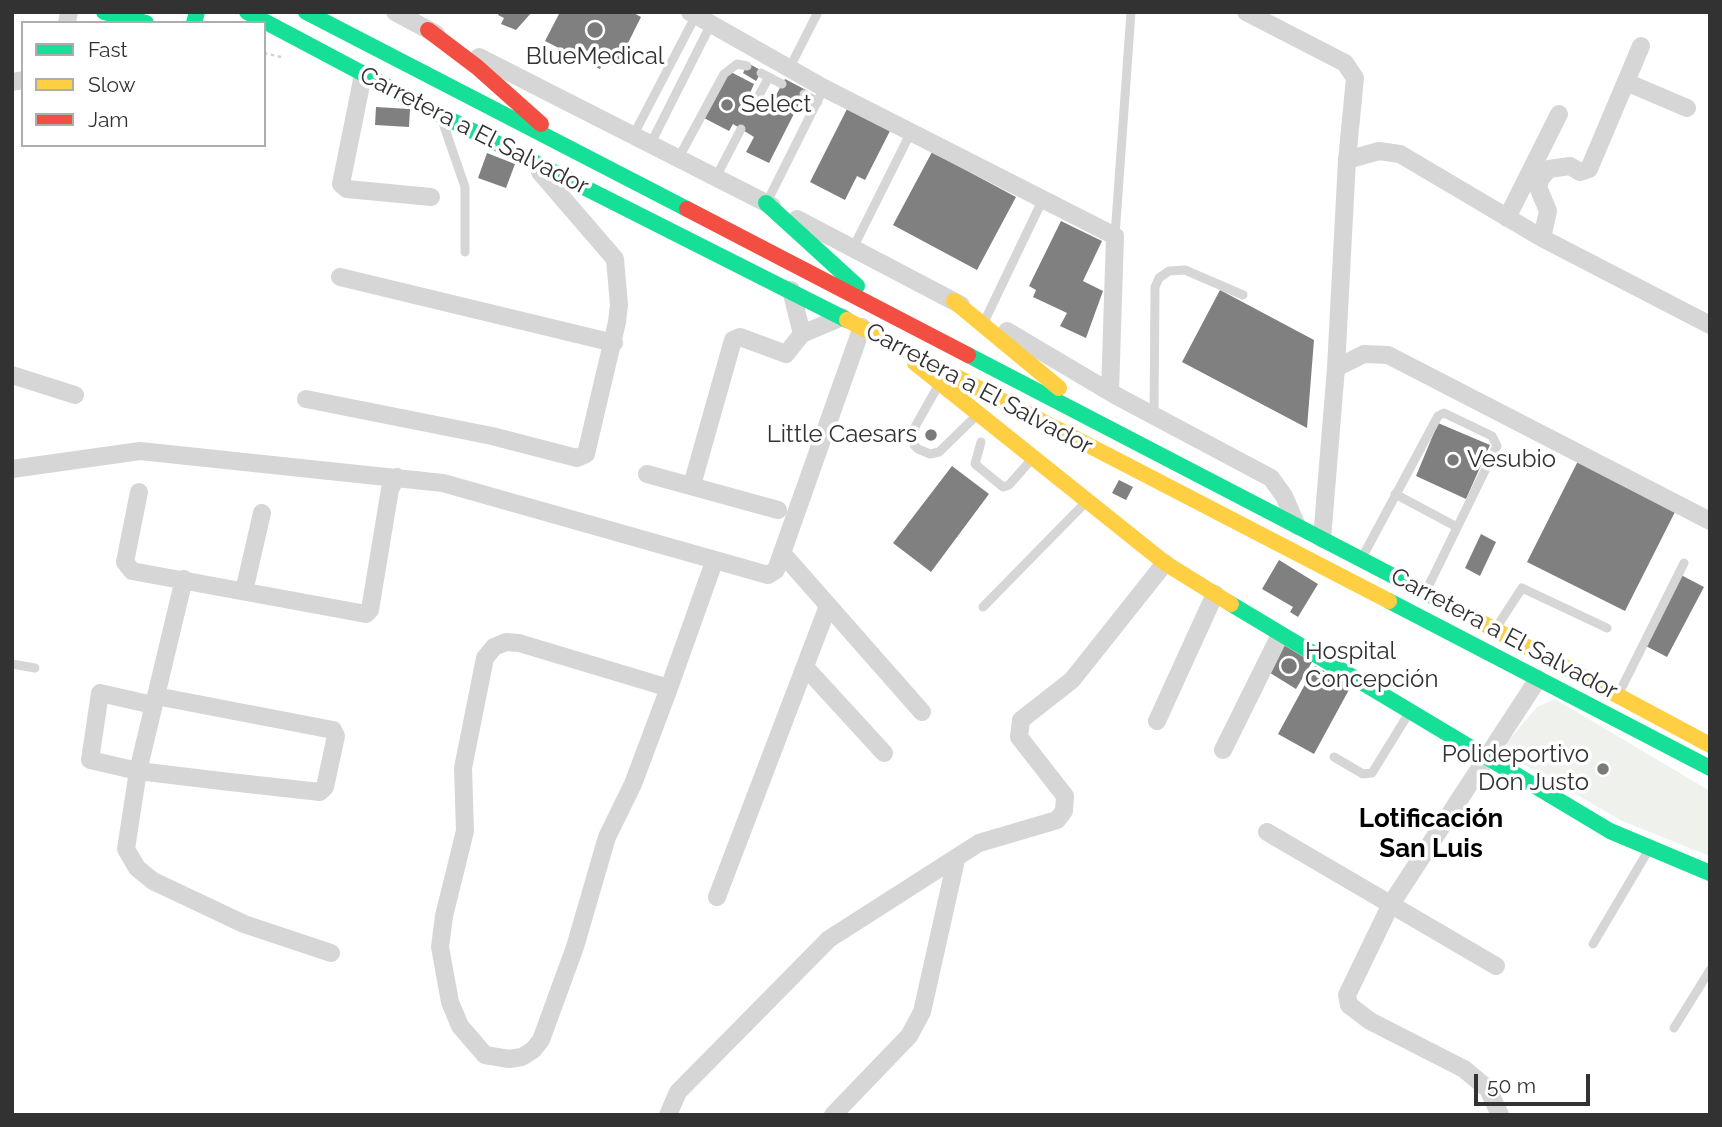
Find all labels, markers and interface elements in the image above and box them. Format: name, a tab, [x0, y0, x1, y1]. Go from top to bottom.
marker: BlueMedical	[585, 20, 605, 40]
legend	[21, 21, 266, 147]
text: Fast	[88, 37, 128, 62]
place label: BlueMedical	[526, 43, 664, 71]
street label: Carretera a El Salvador	[355, 61, 593, 201]
text: Slow	[88, 72, 136, 97]
place label: Select	[741, 91, 811, 119]
marker: Select	[719, 97, 735, 113]
text: Jam	[88, 107, 129, 132]
street label: Carretera a El Salvador	[861, 317, 1097, 461]
place label: Little Caesars	[767, 421, 917, 449]
marker: Little Caesars	[923, 427, 939, 443]
place label: Vesubio	[1467, 446, 1556, 474]
marker: Vesubio	[1445, 452, 1461, 468]
street label: Carretera a El Salvador	[1386, 562, 1622, 706]
place label: Hospital Concepción	[1305, 638, 1438, 694]
marker: Hospital Concepción	[1279, 656, 1299, 676]
place label: Polideportivo Don Justo	[1442, 741, 1589, 797]
marker: Polideportivo Don Justo	[1595, 761, 1611, 777]
district label: Lotificación San Luis	[1359, 803, 1503, 864]
scale bar	[1477, 1060, 1592, 1104]
text: 50 m	[1487, 1073, 1536, 1098]

